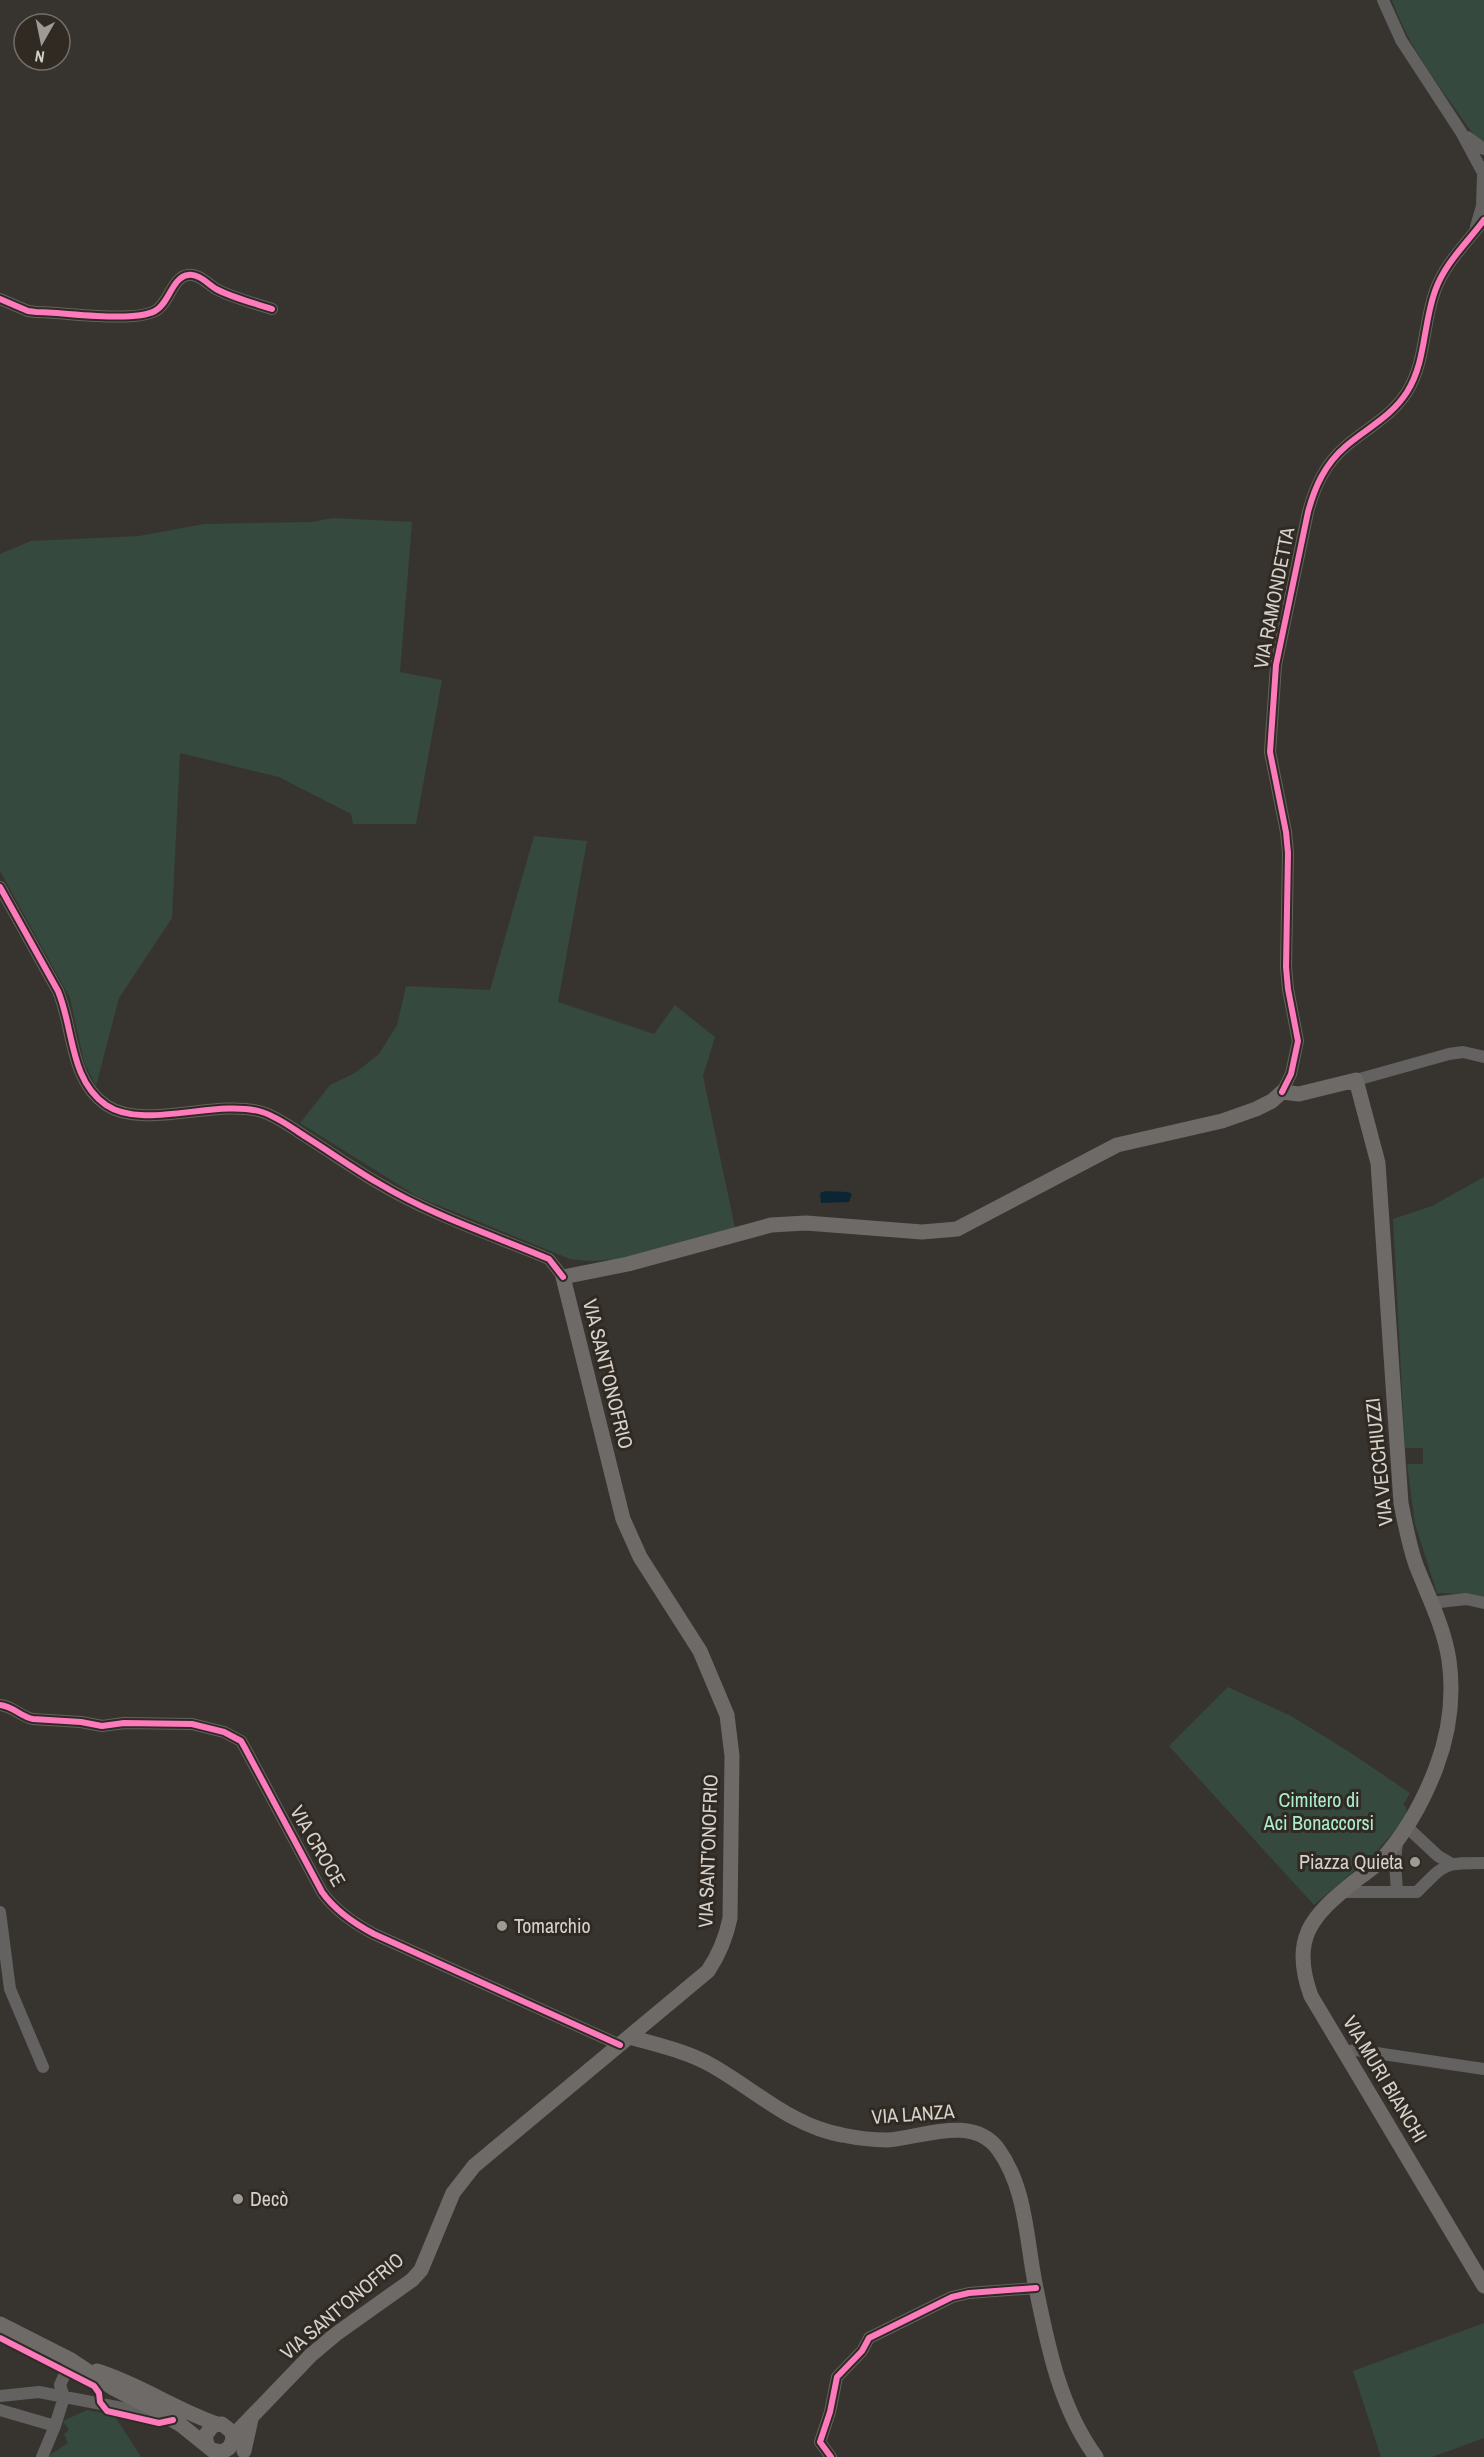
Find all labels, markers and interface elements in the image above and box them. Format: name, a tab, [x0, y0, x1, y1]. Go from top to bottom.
north arrow	[12, 12, 72, 72]
text: N	[33, 45, 46, 68]
street label: VIA RAMONDETTA	[1247, 525, 1300, 671]
street label: VIA SANT'ONOFRIO	[577, 1296, 640, 1452]
street label: VIA VECCHIUZZI	[1358, 1397, 1399, 1527]
street label: VIA SANT'ONOFRIO	[691, 1774, 724, 1928]
park label: Cimitero di Aci Bonaccorsi	[1263, 1786, 1374, 1836]
street label: VIA CROCE	[284, 1800, 352, 1891]
place label: Piazza Quieta	[1299, 1848, 1403, 1875]
marker: Piazza Quieta	[1408, 1855, 1422, 1869]
place label: Tomarchio	[514, 1912, 591, 1939]
marker: Tomarchio	[495, 1919, 509, 1933]
street label: VIA MURI BIANCHI	[1337, 2010, 1434, 2147]
street label: VIA LANZA	[871, 2097, 955, 2130]
place label: Decò	[250, 2185, 288, 2212]
marker: Decò	[231, 2192, 245, 2206]
street label: VIA SANT'ONOFRIO	[274, 2246, 409, 2365]

